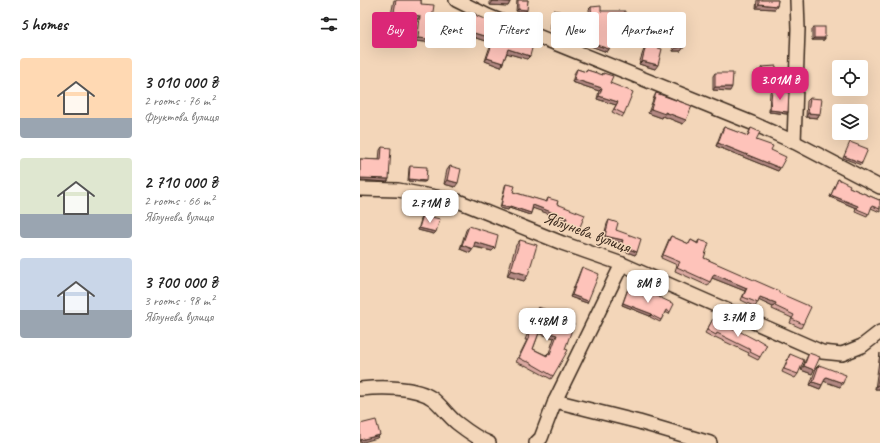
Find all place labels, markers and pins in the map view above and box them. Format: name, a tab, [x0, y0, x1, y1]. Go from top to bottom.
pin: 3.01M ₴	[743, 67, 817, 101]
pin: 2.71M ₴	[393, 190, 467, 224]
pin: 8M ₴	[624, 270, 672, 304]
pin: 3.7M ₴	[705, 304, 771, 338]
pin: 4.48M ₴	[510, 308, 584, 342]

